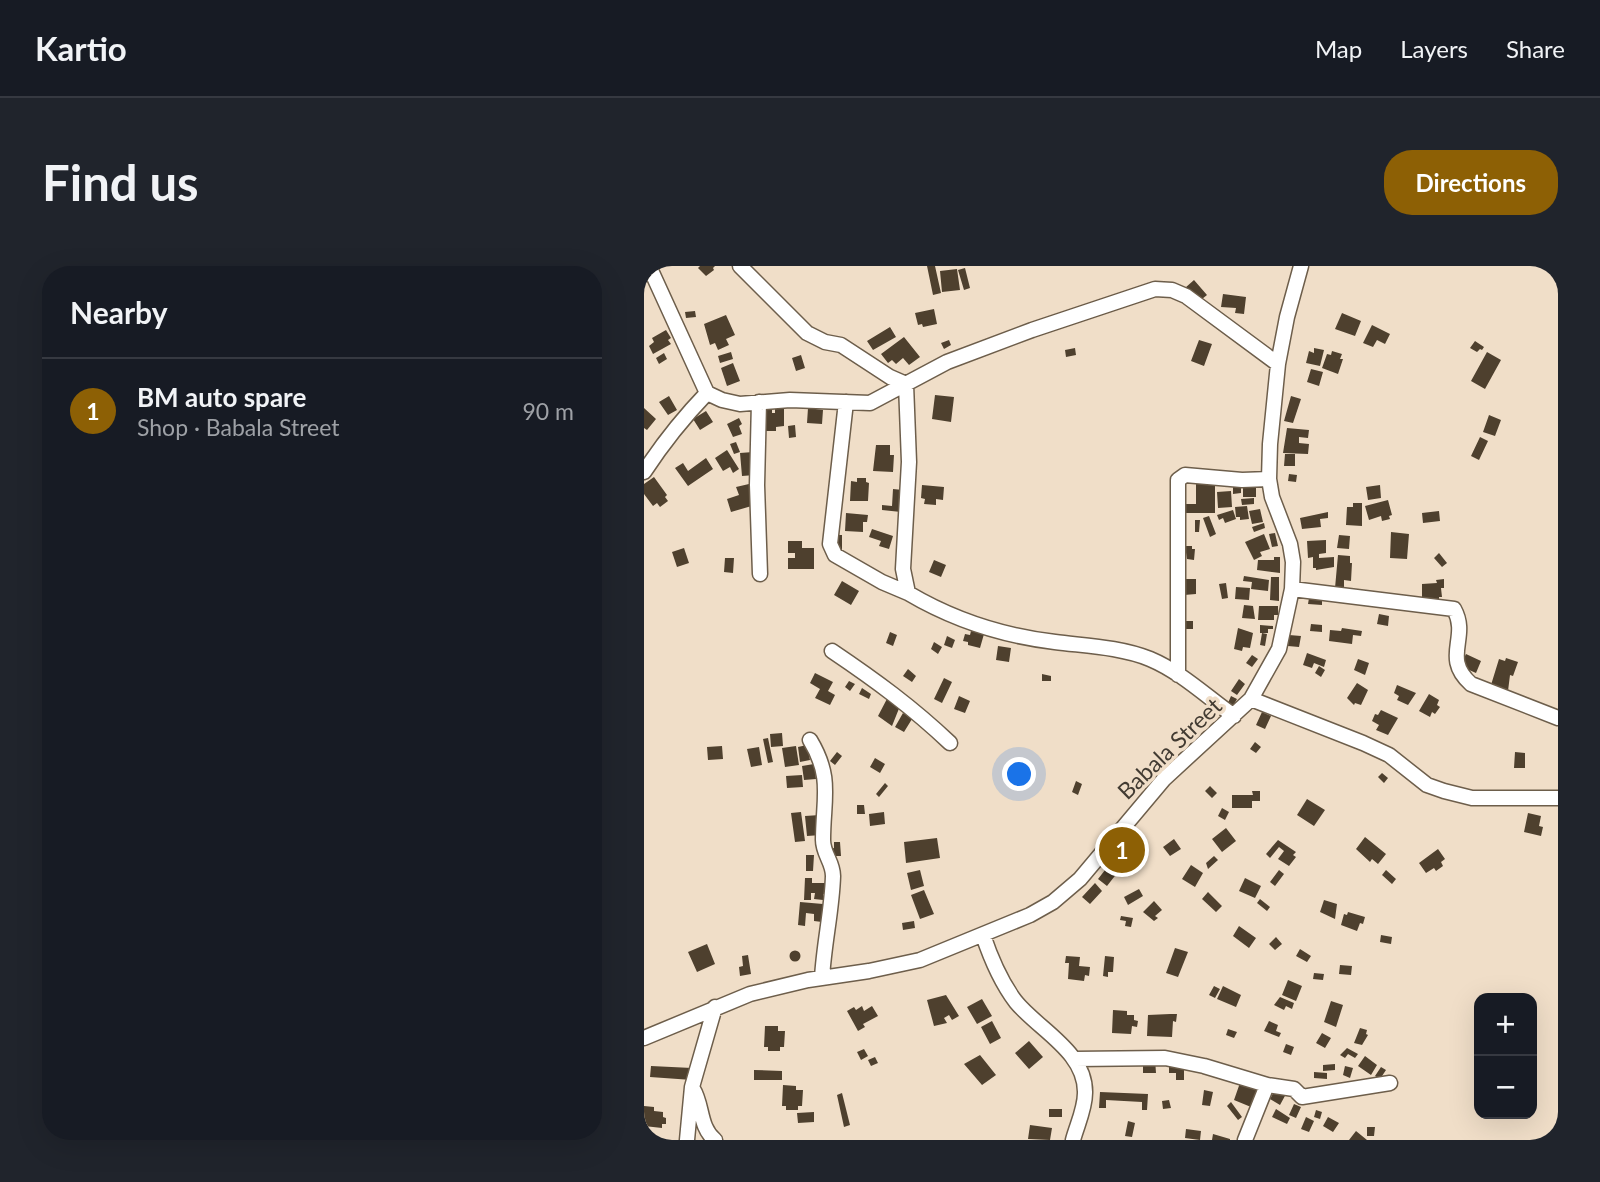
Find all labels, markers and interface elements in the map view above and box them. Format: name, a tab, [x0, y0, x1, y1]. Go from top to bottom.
text: Kartio	[35, 28, 127, 68]
text: Map	[1315, 34, 1362, 63]
text: Layers	[1400, 34, 1468, 63]
text: Share	[1506, 34, 1565, 63]
button: Directions	[1384, 150, 1558, 215]
text: Find us	[42, 153, 199, 211]
text: Nearby	[70, 294, 168, 330]
text: BM auto spare	[137, 381, 306, 413]
text: 1	[86, 397, 100, 425]
text: 90 m	[523, 397, 574, 425]
text: Shop · Babala Street	[137, 413, 340, 441]
street label: Babala Street	[1111, 691, 1227, 805]
your location	[1002, 757, 1036, 791]
pin: 1	[1099, 824, 1145, 876]
map controls	[1474, 993, 1537, 1119]
button: +	[1474, 993, 1537, 1056]
button: −	[1474, 1056, 1537, 1119]

